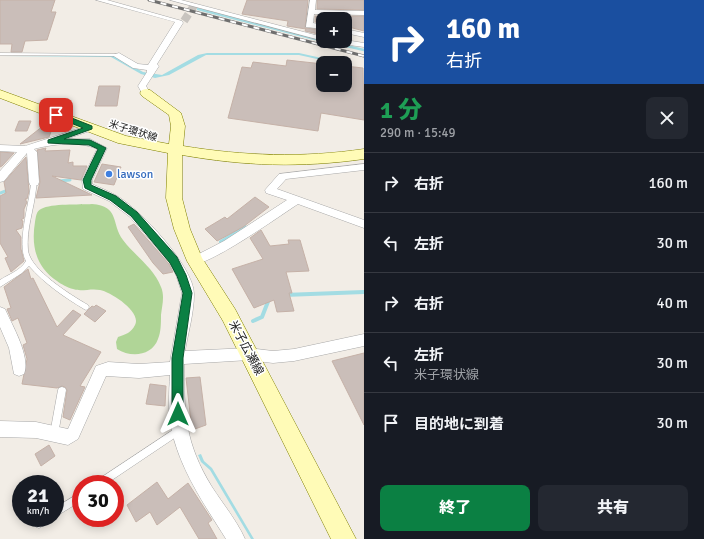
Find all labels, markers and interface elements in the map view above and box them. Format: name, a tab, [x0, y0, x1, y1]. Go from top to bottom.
map controls	[316, 12, 352, 92]
button: +	[316, 12, 352, 48]
text: 160 m	[446, 12, 520, 46]
icon: right	[380, 16, 432, 68]
text: 右折	[446, 50, 482, 72]
button: −	[316, 56, 352, 92]
text: 1 分	[380, 95, 422, 125]
button: close	[646, 97, 688, 139]
pin	[39, 98, 73, 132]
icon: arrive	[45, 104, 67, 126]
street label: 米子環状線	[107, 118, 159, 144]
text: 290 m · 15:49	[380, 125, 456, 141]
place label: lawson	[117, 167, 153, 182]
marker: lawson	[104, 169, 114, 179]
icon: right	[380, 172, 402, 194]
text: 160 m	[648, 174, 688, 192]
text: 右折	[414, 175, 444, 193]
icon: left	[380, 232, 402, 254]
text: 30 m	[657, 234, 688, 252]
text: 左折	[414, 235, 444, 253]
icon: right	[380, 292, 402, 314]
text: 40 m	[657, 294, 688, 312]
text: 右折	[414, 295, 444, 313]
street label: 米子広瀬線	[225, 318, 267, 378]
text: 左折	[414, 346, 444, 364]
icon: left	[380, 352, 402, 374]
text: 30 m	[657, 354, 688, 372]
text: 米子環状線	[414, 367, 479, 383]
position arrow	[157, 393, 199, 435]
icon: arrive	[380, 412, 402, 434]
text: 30 m	[657, 414, 688, 432]
text: 目的地に到着	[414, 415, 504, 433]
speed limit sign: 30	[72, 475, 124, 527]
text: 21	[27, 483, 49, 508]
button: 終了	[380, 485, 530, 531]
button: 共有	[538, 485, 688, 531]
text: km/h	[27, 505, 49, 517]

